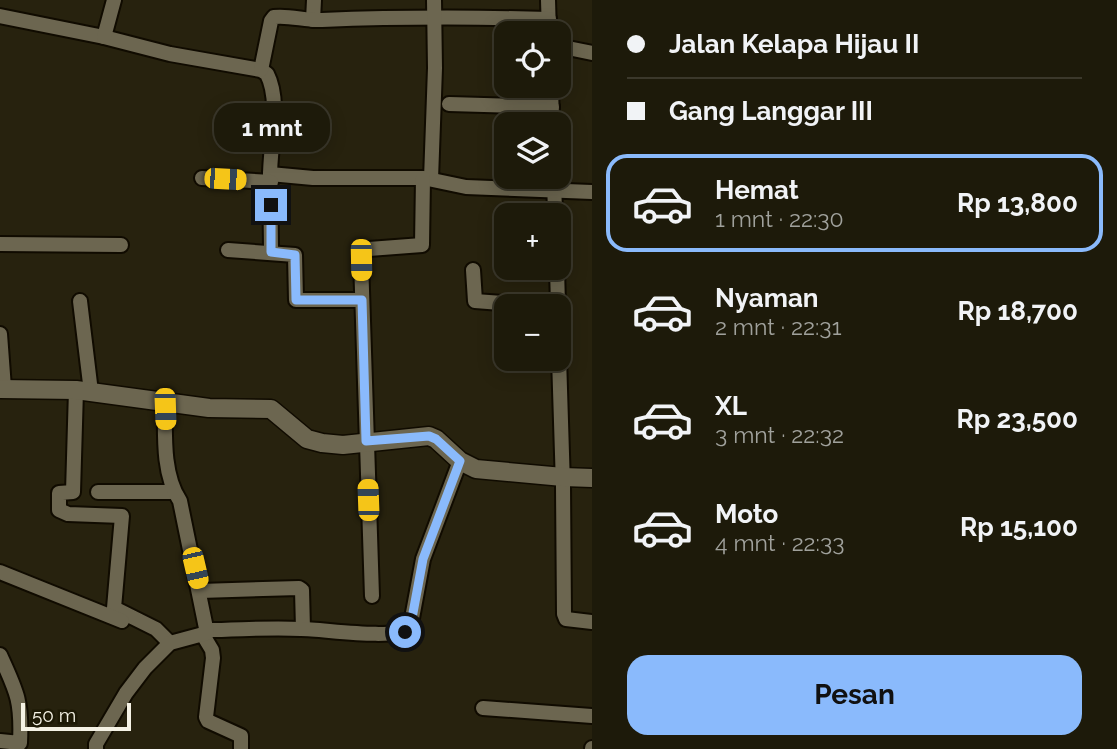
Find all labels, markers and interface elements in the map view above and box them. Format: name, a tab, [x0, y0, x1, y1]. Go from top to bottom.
map controls	[494, 21, 571, 371]
button: locate	[494, 21, 571, 98]
text: Jalan Kelapa Hijau II	[669, 29, 919, 59]
text: Gang Langgar III	[669, 96, 873, 126]
callout: 1 mnt	[213, 104, 329, 152]
button: layers	[494, 112, 571, 189]
text: 1 mnt	[242, 114, 302, 141]
car	[204, 167, 247, 191]
icon: car	[631, 172, 694, 235]
text: Hemat	[715, 175, 799, 205]
text: Rp 13,800	[957, 188, 1078, 218]
route end	[255, 189, 287, 221]
button: +	[494, 203, 571, 280]
text: 1 mnt · 22:30	[715, 205, 844, 232]
car	[351, 239, 372, 281]
icon: car	[631, 280, 694, 343]
text: Nyaman	[715, 283, 819, 313]
button: −	[494, 294, 571, 371]
text: Rp 18,700	[958, 296, 1078, 326]
text: 2 mnt · 22:31	[715, 313, 841, 340]
car	[154, 388, 177, 430]
icon: car	[631, 388, 694, 451]
text: XL	[715, 391, 747, 421]
text: Rp 23,500	[957, 404, 1078, 434]
text: 3 mnt · 22:32	[715, 421, 844, 448]
car	[357, 479, 380, 521]
icon: car	[631, 496, 694, 559]
text: Moto	[715, 499, 778, 529]
text: Rp 15,100	[960, 512, 1078, 542]
text: 4 mnt · 22:33	[715, 529, 845, 556]
car	[181, 545, 210, 591]
route start	[389, 616, 421, 648]
button: Pesan	[627, 655, 1082, 735]
scale bar	[21, 700, 131, 732]
text: 50 m	[32, 704, 76, 726]

